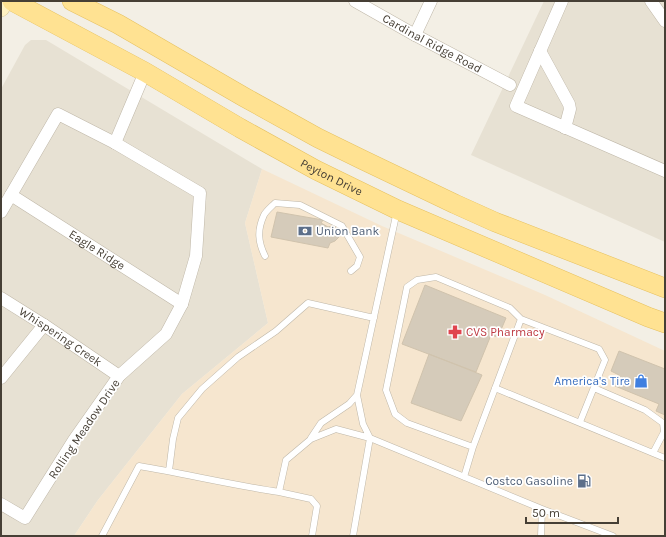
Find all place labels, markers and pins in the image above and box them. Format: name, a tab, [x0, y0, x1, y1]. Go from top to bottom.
bank icon: Union Bank	[297, 223, 313, 239]
place label: Union Bank	[316, 224, 380, 238]
pharmacy icon: CVS Pharmacy	[447, 324, 463, 340]
place label: CVS Pharmacy	[466, 325, 545, 339]
shop icon: America's Tire	[633, 373, 649, 389]
place label: America's Tire	[554, 374, 630, 388]
fuel station icon: Costco Gasoline	[576, 473, 592, 489]
place label: Costco Gasoline	[485, 474, 573, 488]

